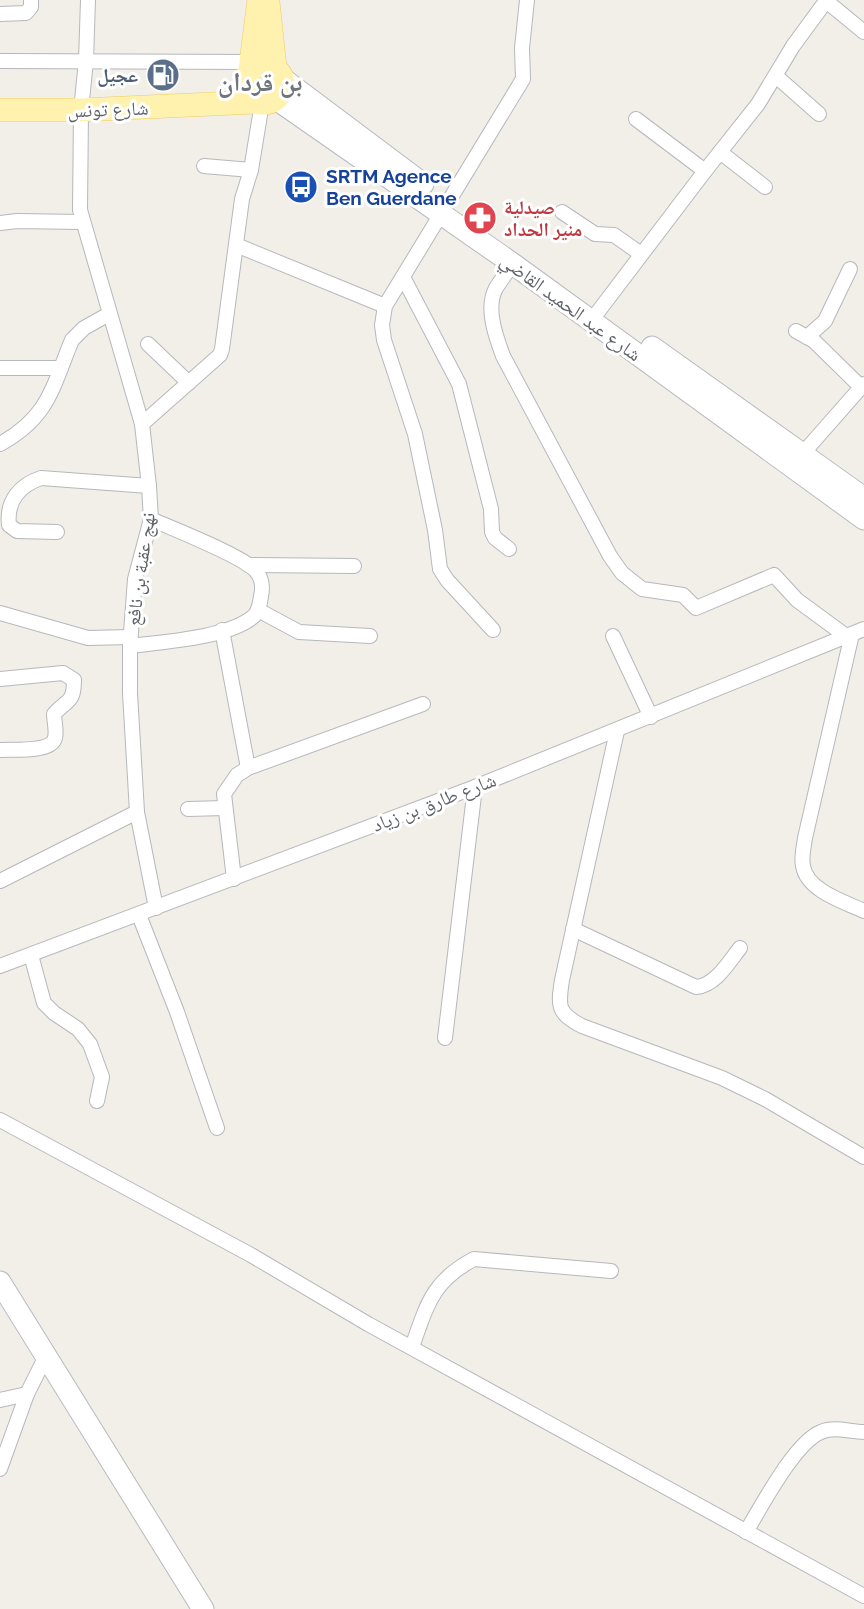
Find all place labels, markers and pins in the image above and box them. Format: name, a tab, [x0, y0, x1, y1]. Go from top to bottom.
fuel station icon: عجيل	[144, 56, 182, 94]
place label: عجيل	[97, 64, 138, 87]
place label: SRTM Agence Ben Guerdane	[326, 165, 457, 209]
bus stop icon: SRTM Agence Ben Guerdane	[282, 168, 320, 206]
place label: صيدلية منير الحداد	[504, 196, 582, 241]
pharmacy icon: صيدلية منير الحداد	[461, 199, 499, 237]

